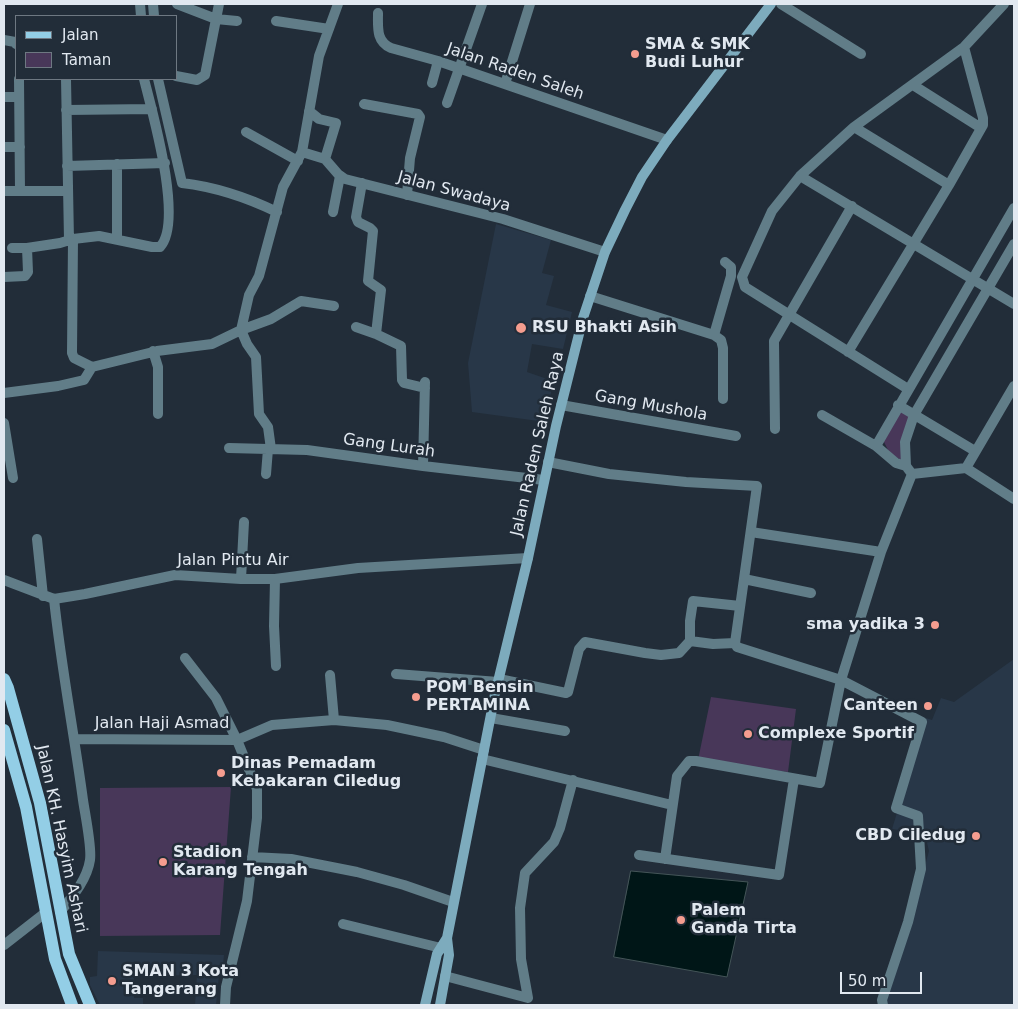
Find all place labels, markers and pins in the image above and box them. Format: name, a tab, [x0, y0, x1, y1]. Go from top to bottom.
place label: SMA & SMK Budi Luhur	[645, 35, 750, 73]
marker: SMA & SMK Budi Luhur	[629, 48, 641, 60]
place label: RSU Bhakti Asih	[532, 318, 677, 338]
marker: RSU Bhakti Asih	[514, 321, 528, 335]
place label: sma yadika 3	[806, 615, 925, 635]
marker: sma yadika 3	[929, 619, 941, 631]
place label: POM Bensin PERTAMINA	[426, 678, 534, 716]
marker: POM Bensin PERTAMINA	[410, 691, 422, 703]
place label: Canteen	[843, 696, 918, 716]
marker: Canteen	[922, 700, 934, 712]
place label: Complexe Sportif	[758, 724, 914, 744]
marker: Complexe Sportif	[742, 728, 754, 740]
place label: Dinas Pemadam Kebakaran Ciledug	[231, 754, 401, 792]
marker: Dinas Pemadam Kebakaran Ciledug	[215, 767, 227, 779]
place label: CBD Ciledug	[855, 826, 966, 846]
marker: CBD Ciledug	[970, 830, 982, 842]
place label: Stadion Karang Tengah	[173, 843, 308, 881]
marker: Stadion Karang Tengah	[157, 856, 169, 868]
place label: Palem Ganda Tirta	[691, 901, 797, 939]
marker: Palem Ganda Tirta	[675, 914, 687, 926]
place label: SMAN 3 Kota Tangerang	[122, 962, 239, 1000]
marker: SMAN 3 Kota Tangerang	[106, 975, 118, 987]

